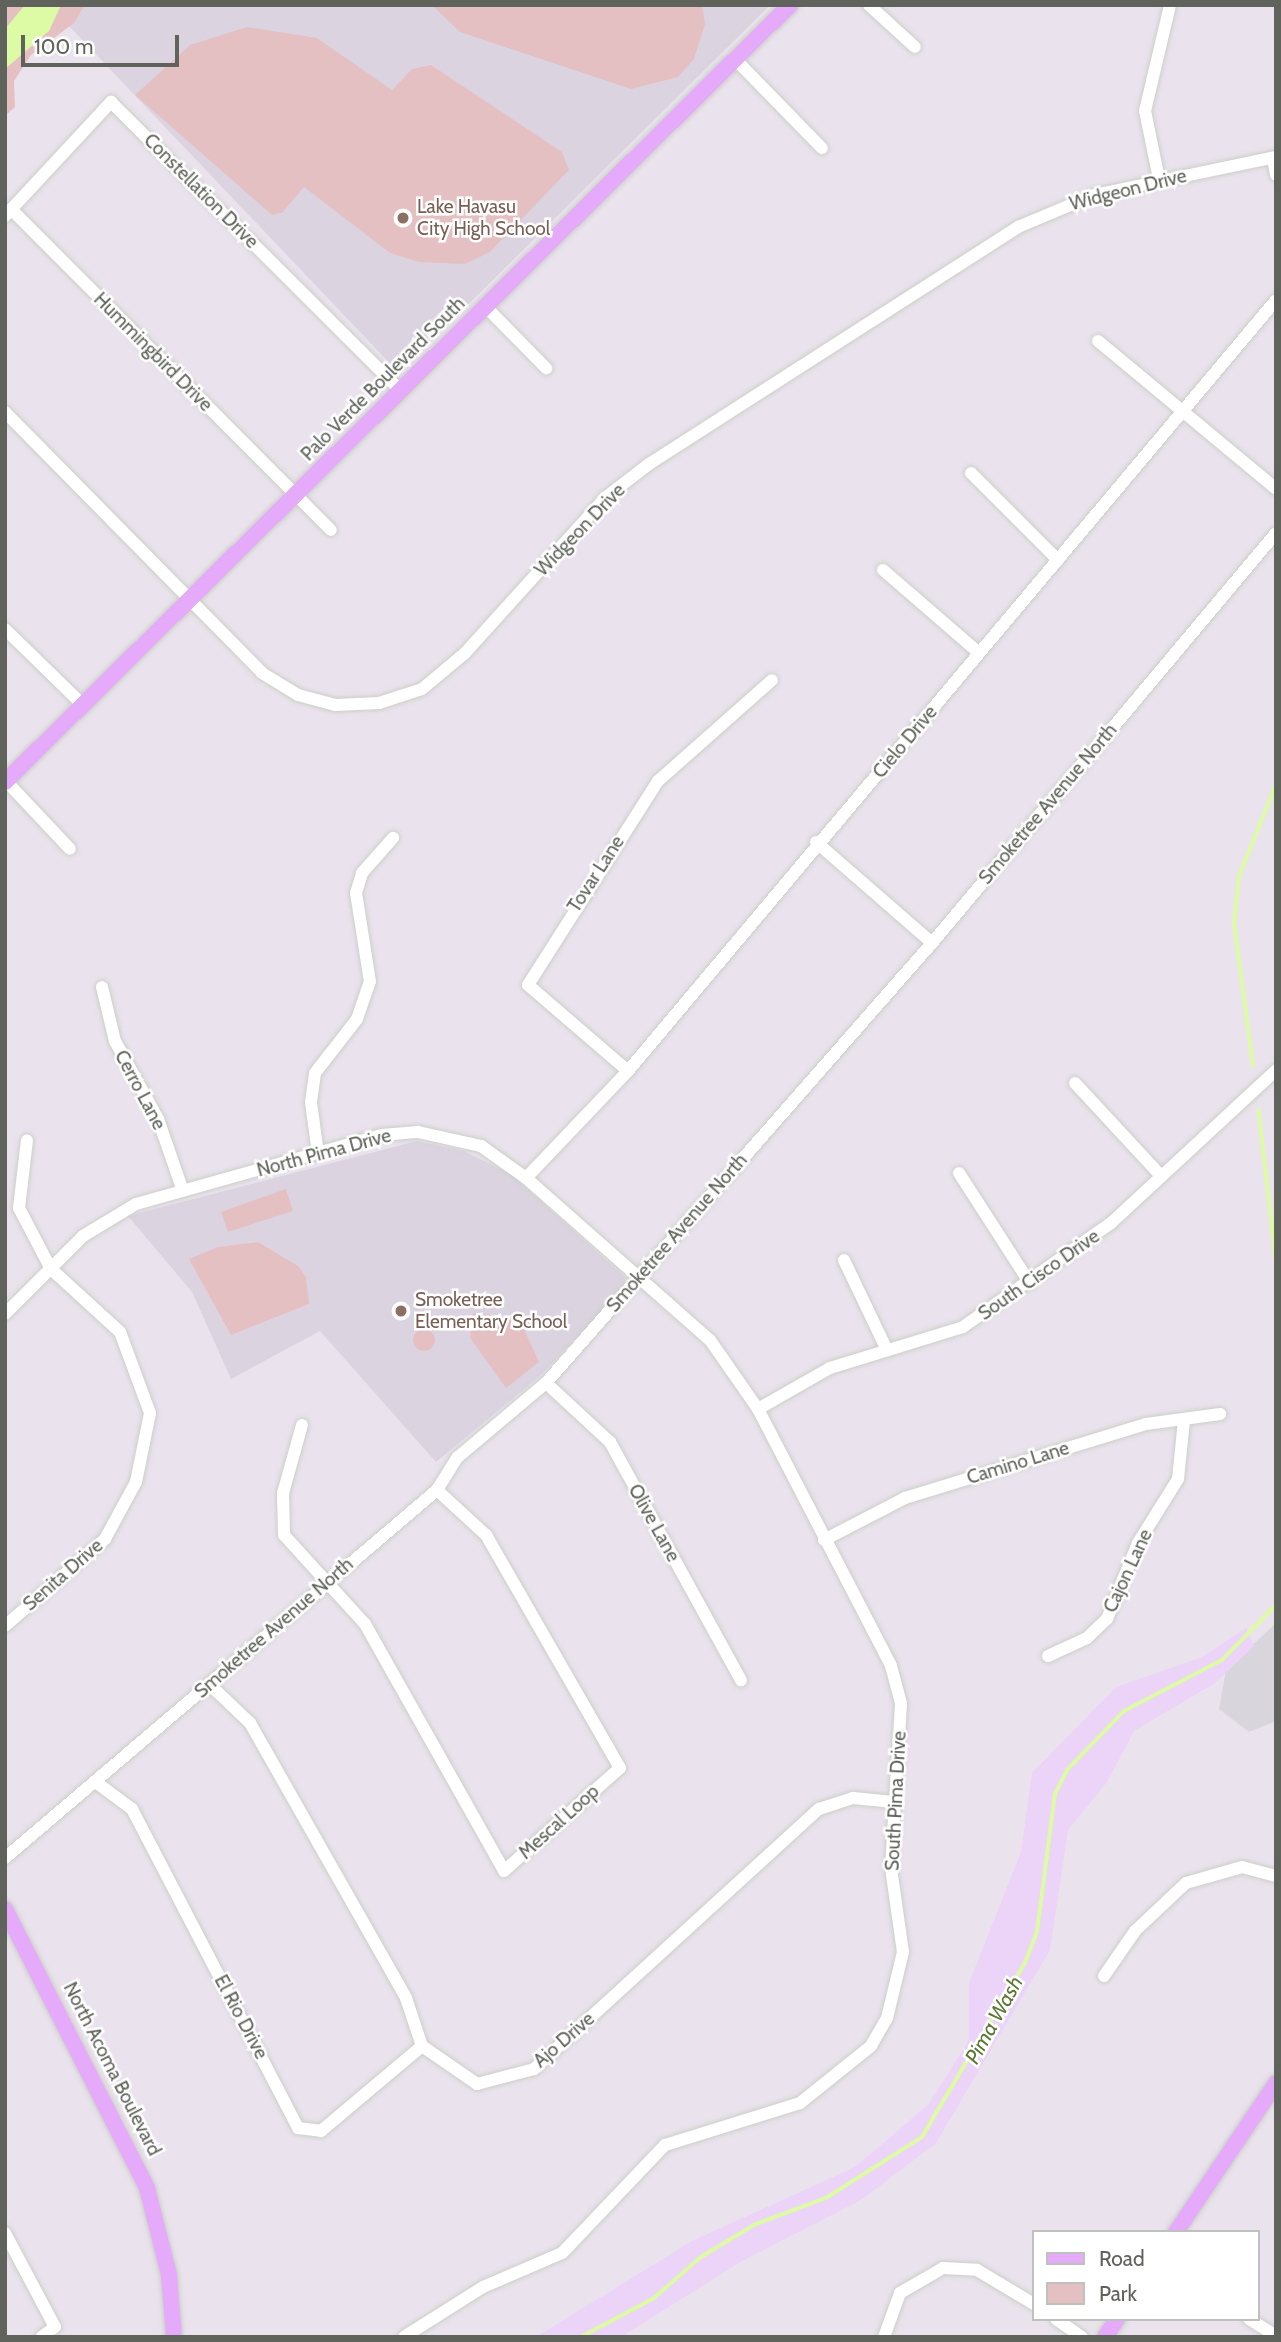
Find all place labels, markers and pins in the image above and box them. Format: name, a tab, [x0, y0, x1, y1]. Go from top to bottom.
place label: Lake Havasu City High School	[417, 196, 550, 240]
marker: Lake Havasu City High School	[395, 210, 411, 226]
place label: Smoketree Elementary School	[415, 1289, 567, 1333]
marker: Smoketree Elementary School	[393, 1303, 409, 1319]

